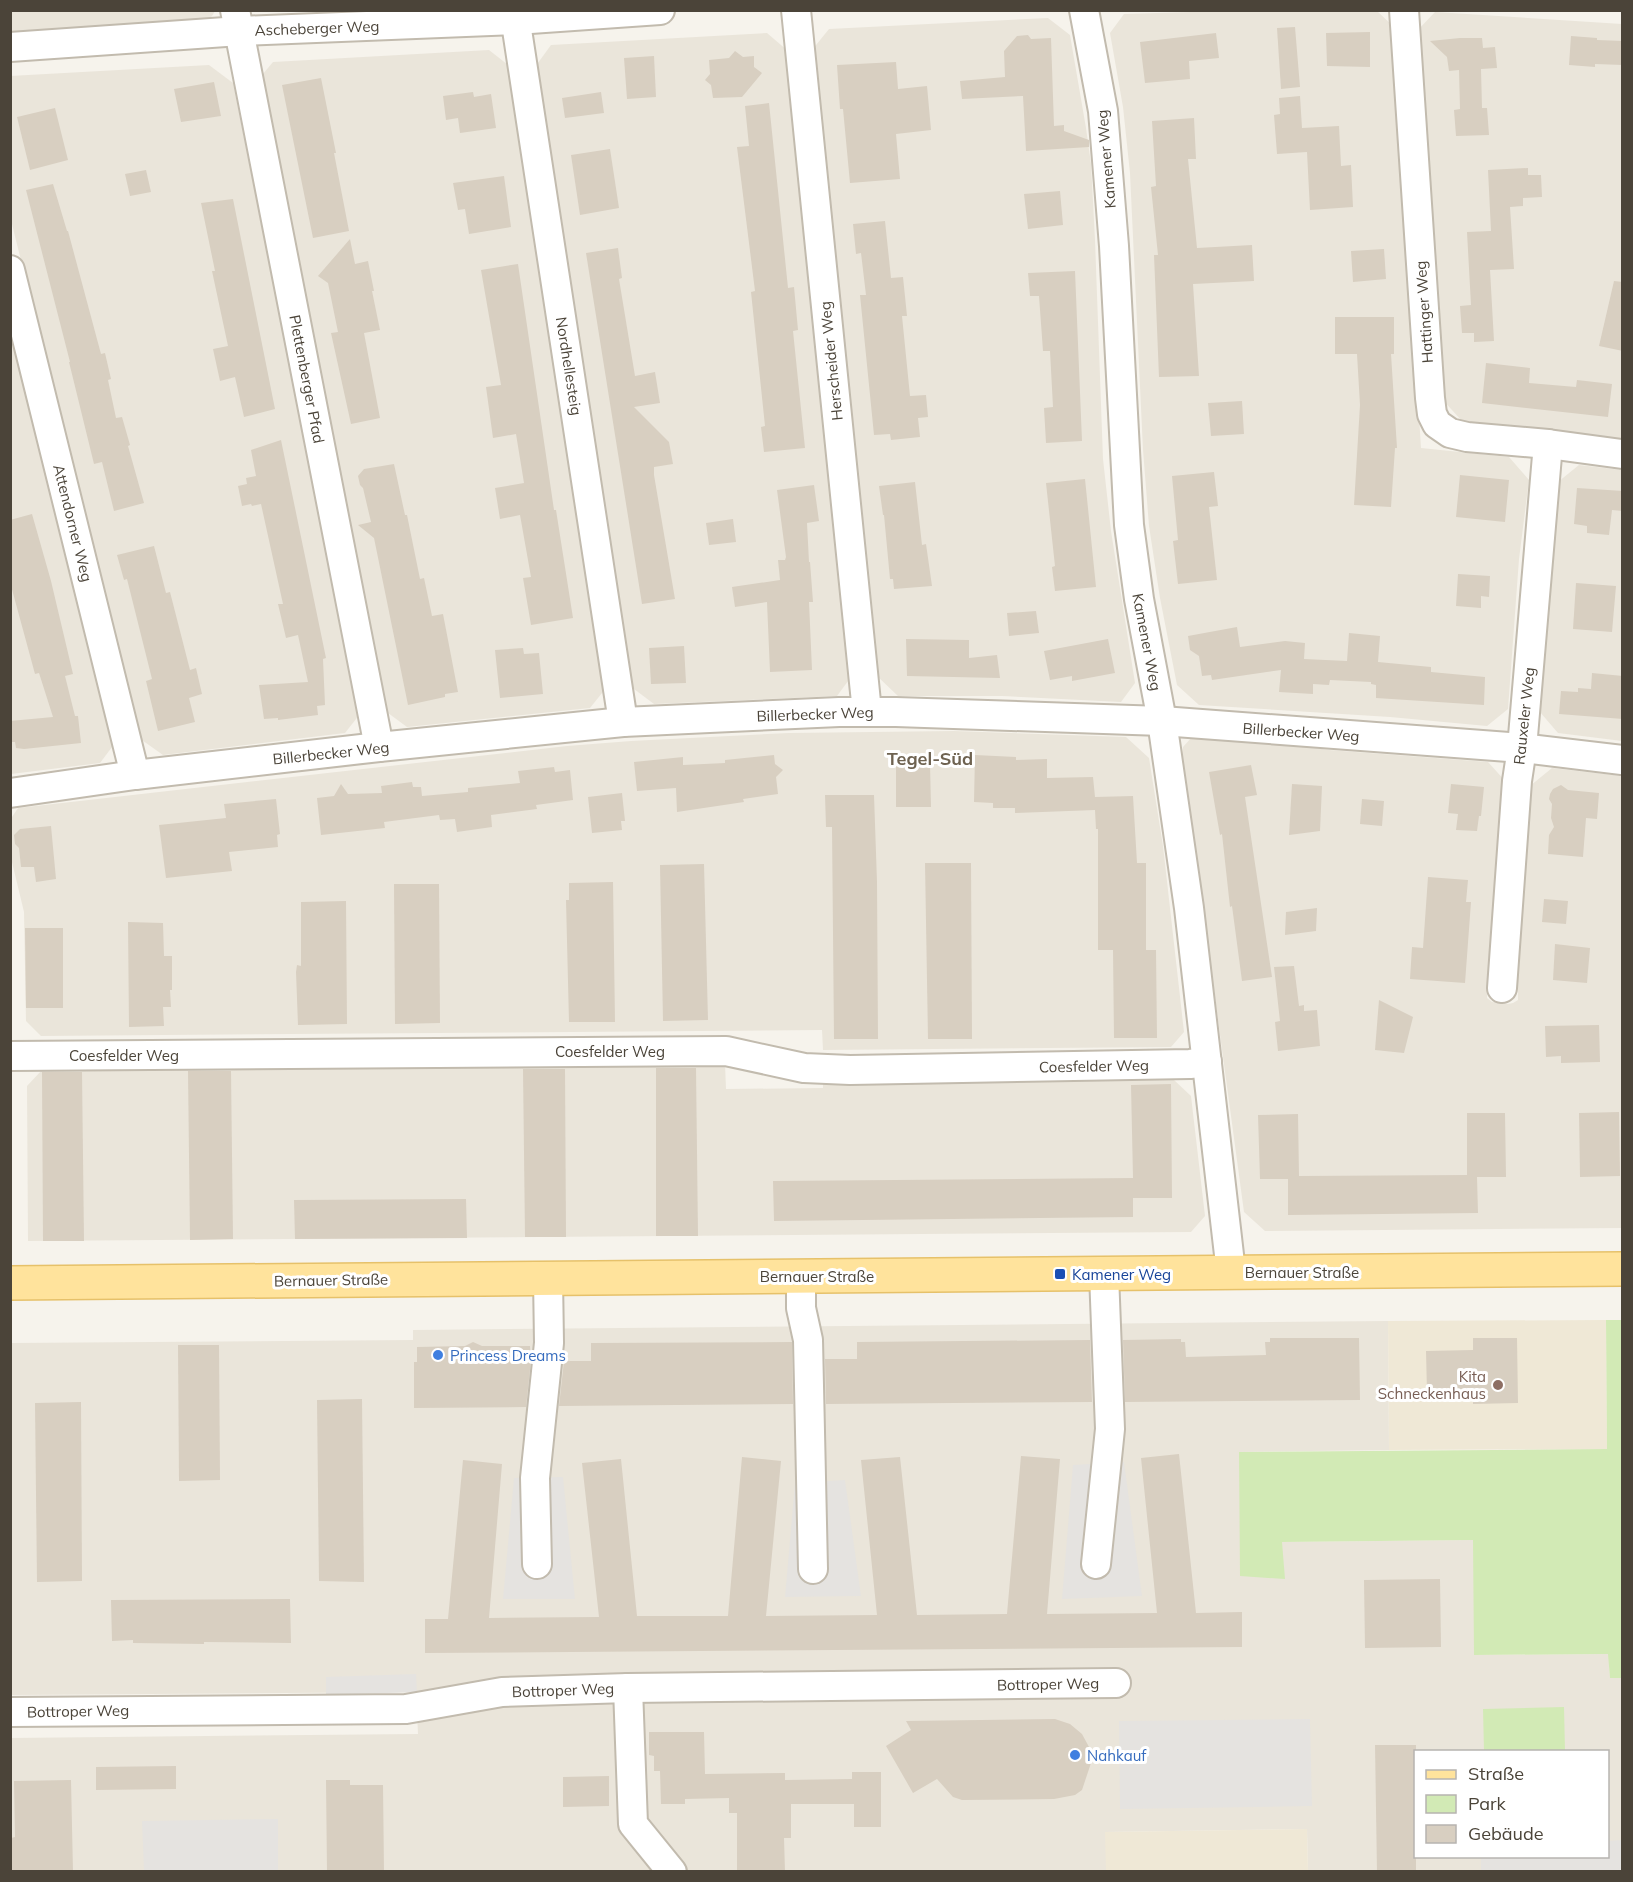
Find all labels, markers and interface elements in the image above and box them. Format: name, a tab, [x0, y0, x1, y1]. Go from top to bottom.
street label: Ascheberger Weg	[254, 16, 380, 40]
street label: Kamener Weg	[1092, 109, 1120, 209]
street label: Hattinger Weg	[1411, 260, 1437, 364]
street label: Herscheider Weg	[815, 300, 847, 422]
street label: Plettenberger Pfad	[285, 313, 329, 445]
street label: Nordhellesteig	[552, 315, 586, 417]
street label: Attendorner Weg	[49, 462, 97, 584]
street label: Kamener Weg	[1128, 592, 1166, 692]
street label: Rauxeler Weg	[1509, 666, 1539, 766]
street label: Billerbecker Weg	[756, 702, 874, 726]
street label: Billerbecker Weg	[1242, 718, 1360, 746]
street label: Billerbecker Weg	[272, 737, 390, 769]
district label: Tegel-Süd	[887, 747, 973, 770]
street label: Coesfelder Weg	[555, 1042, 665, 1061]
street label: Coesfelder Weg	[69, 1046, 179, 1065]
street label: Coesfelder Weg	[1039, 1056, 1149, 1076]
street label: Bernauer Straße	[1245, 1263, 1359, 1282]
place label: Kamener Weg	[1072, 1265, 1171, 1284]
street label: Bernauer Straße	[760, 1267, 874, 1286]
marker: Kamener Weg	[1053, 1267, 1067, 1281]
street label: Bernauer Straße	[274, 1270, 388, 1290]
place label: Princess Dreams	[450, 1346, 566, 1365]
marker: Princess Dreams	[431, 1348, 445, 1362]
place label: Kita Schneckenhaus	[1378, 1367, 1486, 1403]
marker: Kita Schneckenhaus	[1491, 1378, 1505, 1392]
street label: Bottroper Weg	[997, 1674, 1099, 1694]
street label: Bottroper Weg	[511, 1679, 615, 1701]
street label: Bottroper Weg	[27, 1701, 129, 1721]
place label: Nahkauf	[1087, 1746, 1147, 1765]
marker: Nahkauf	[1068, 1748, 1082, 1762]
legend	[1414, 1750, 1609, 1858]
text: Straße	[1468, 1762, 1524, 1785]
text: Park	[1468, 1792, 1507, 1815]
text: Gebäude	[1468, 1822, 1544, 1845]

